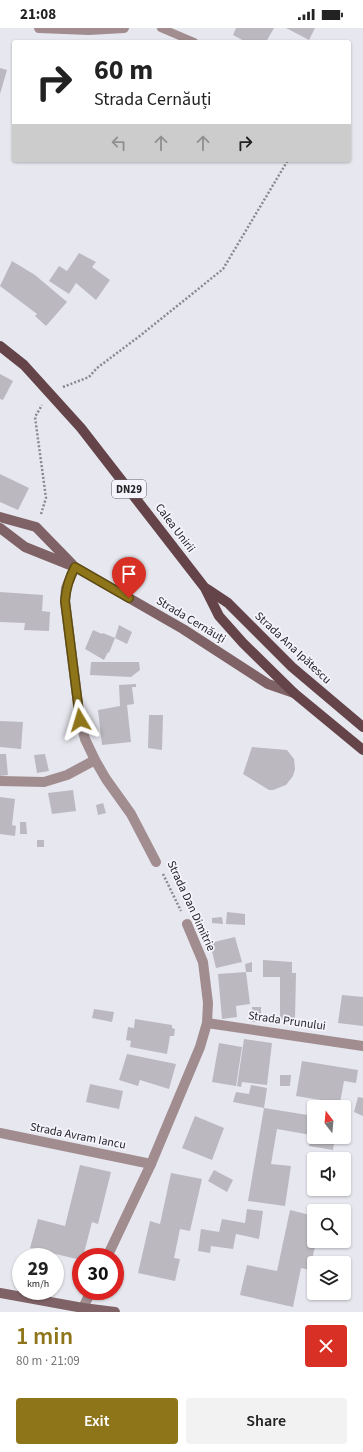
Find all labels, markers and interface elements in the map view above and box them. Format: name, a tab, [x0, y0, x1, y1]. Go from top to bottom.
text: 21:08	[20, 4, 56, 25]
text: 60 m	[94, 50, 153, 90]
icon: right	[28, 56, 80, 108]
text: Strada Cernăuți	[94, 87, 212, 112]
icon: left	[108, 132, 130, 154]
icon: ahead	[150, 132, 172, 154]
icon: ahead	[192, 132, 214, 154]
icon: right	[234, 132, 256, 154]
road number: DN29	[112, 480, 146, 498]
street label: Calea Unirii	[151, 500, 199, 556]
pin	[112, 557, 146, 598]
icon: arrive	[118, 563, 140, 585]
street label: Strada Cernăuți	[153, 593, 229, 647]
street label: Strada Ana Ipătescu	[251, 608, 335, 688]
position arrow	[59, 699, 101, 741]
street label: Strada Dan Dimitrie	[163, 858, 219, 954]
street label: Strada Prunului	[247, 1007, 327, 1035]
north arrow	[307, 1100, 351, 1144]
map controls	[307, 1100, 351, 1300]
street label: Strada Avram Iancu	[29, 1118, 127, 1154]
button: sound	[307, 1152, 351, 1196]
button: search	[307, 1204, 351, 1248]
speed limit sign: 30	[72, 1248, 124, 1300]
text: 29	[27, 1255, 49, 1283]
button: layers	[307, 1256, 351, 1300]
text: km/h	[27, 1277, 49, 1291]
text: 1 min	[16, 1319, 73, 1354]
button: close	[305, 1325, 347, 1367]
text: 80 m · 21:09	[16, 1352, 80, 1370]
button: Exit	[16, 1398, 178, 1444]
button: Share	[186, 1398, 347, 1444]

